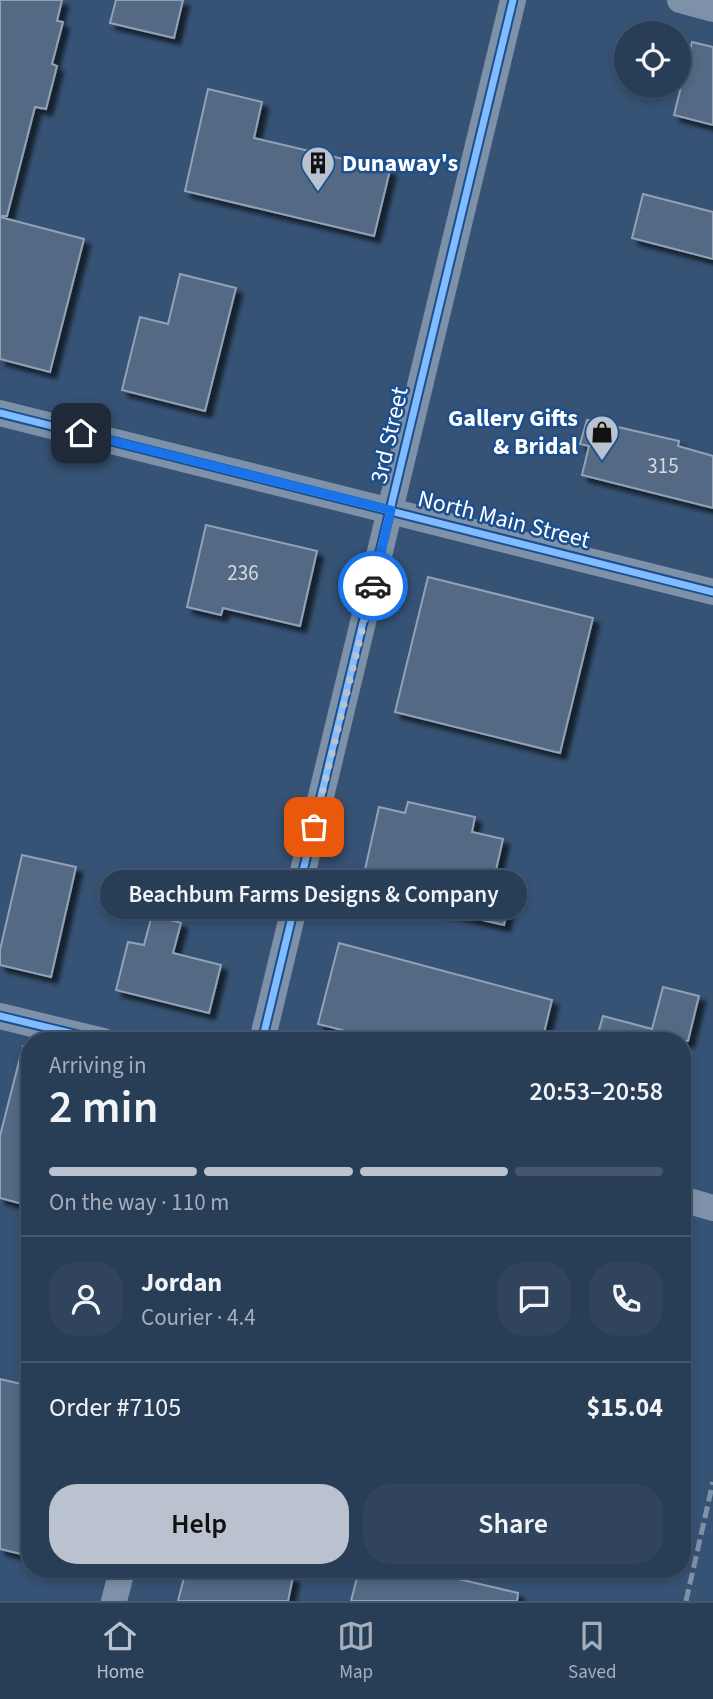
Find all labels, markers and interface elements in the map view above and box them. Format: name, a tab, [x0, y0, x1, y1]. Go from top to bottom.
map controls	[614, 21, 691, 98]
button: locate	[614, 21, 691, 98]
building icon: Dunaway's	[299, 144, 337, 193]
place label: Dunaway's	[342, 146, 458, 181]
street label: 3rd Street	[361, 383, 418, 487]
place label: Gallery Gifts & Bridal	[448, 401, 578, 464]
pin	[51, 403, 111, 463]
shop icon: Gallery Gifts & Bridal	[583, 413, 621, 462]
icon: home	[62, 414, 100, 452]
house number: 315	[647, 451, 679, 481]
street label: North Main Street	[414, 481, 594, 558]
courier	[338, 551, 408, 621]
house number: 236	[227, 558, 259, 588]
icon: car	[354, 567, 392, 605]
pin	[284, 797, 344, 857]
icon: bag	[295, 808, 333, 846]
callout: Beachbum Farms Designs & Company	[100, 869, 528, 918]
text: Beachbum Farms Designs & Company	[128, 878, 499, 911]
text: Arriving in	[49, 1049, 147, 1082]
text: 20:53–20:58	[530, 1073, 663, 1110]
text: 2 min	[49, 1075, 158, 1140]
text: On the way · 110 m	[49, 1186, 229, 1219]
button: person	[49, 1262, 123, 1336]
button: chat	[497, 1262, 571, 1336]
button: phone	[589, 1262, 663, 1336]
text: Jordan	[141, 1264, 222, 1301]
text: Courier · 4.4	[141, 1301, 256, 1334]
text: Order #7105	[49, 1389, 181, 1426]
text: $15.04	[587, 1389, 663, 1426]
button: Help	[49, 1484, 349, 1564]
button: Share	[363, 1484, 663, 1564]
tab: Home	[96, 1617, 144, 1686]
tab: Map	[337, 1617, 375, 1686]
tab: Saved	[568, 1617, 617, 1686]

